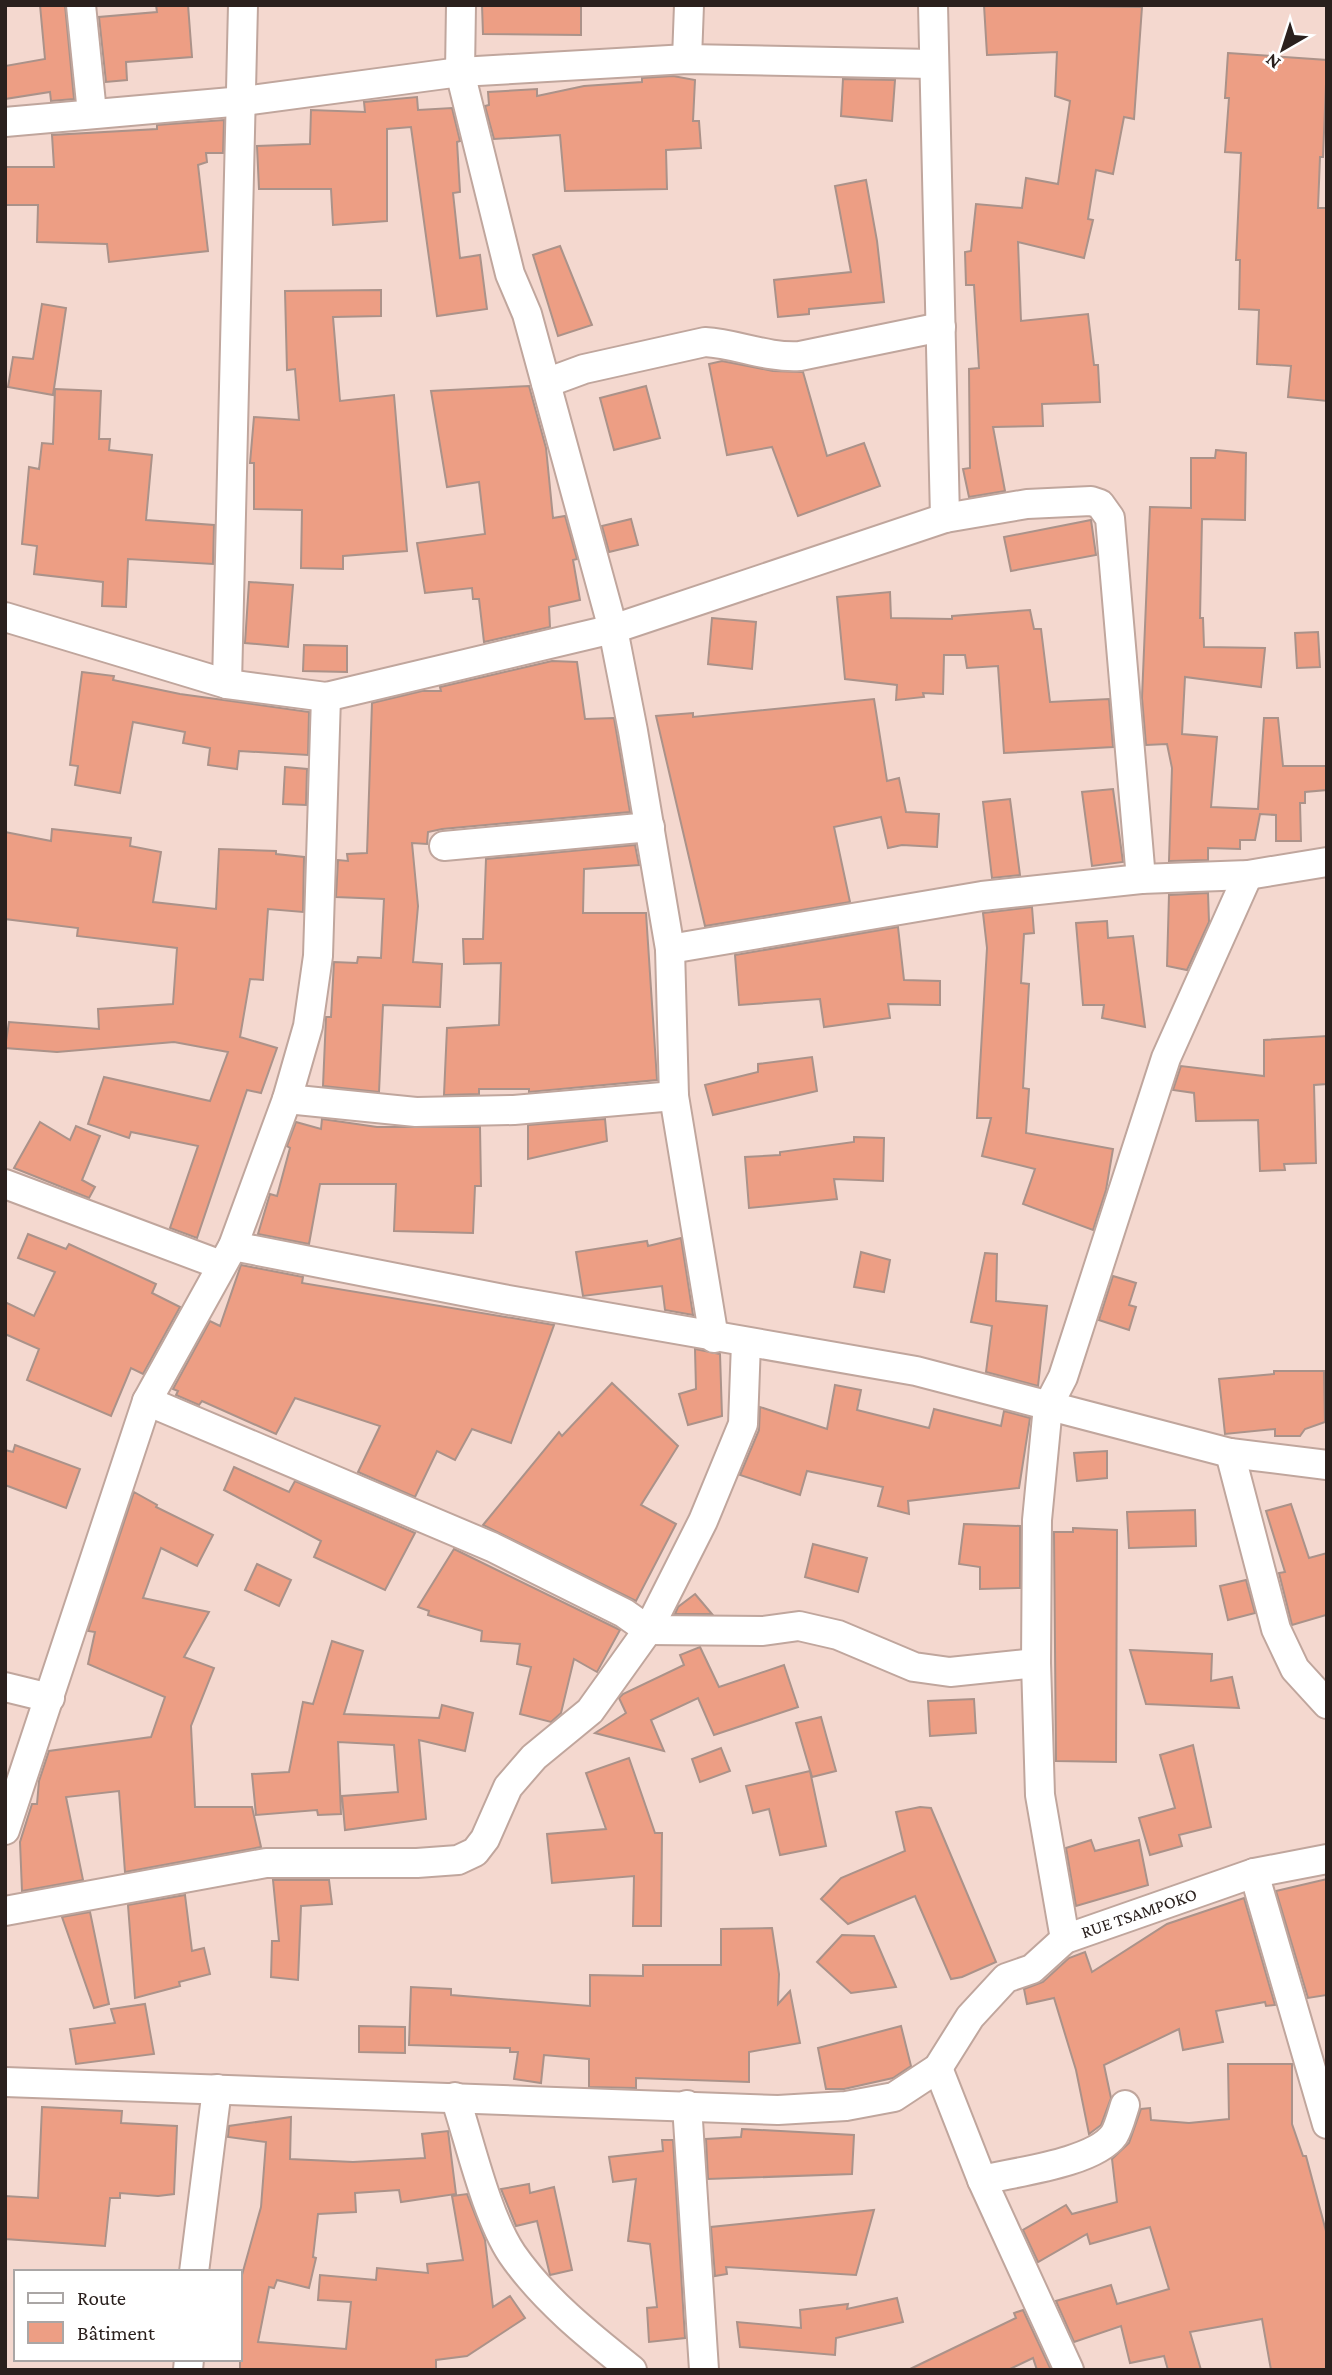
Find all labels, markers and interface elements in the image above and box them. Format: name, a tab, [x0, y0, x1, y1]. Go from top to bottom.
north arrow	[1248, 14, 1318, 84]
text: N	[1261, 50, 1284, 74]
street label: RUE TSAMPOKO	[1078, 1884, 1200, 1942]
legend	[14, 2270, 242, 2361]
text: Route	[77, 2286, 126, 2310]
text: Bâtiment	[77, 2321, 156, 2345]

